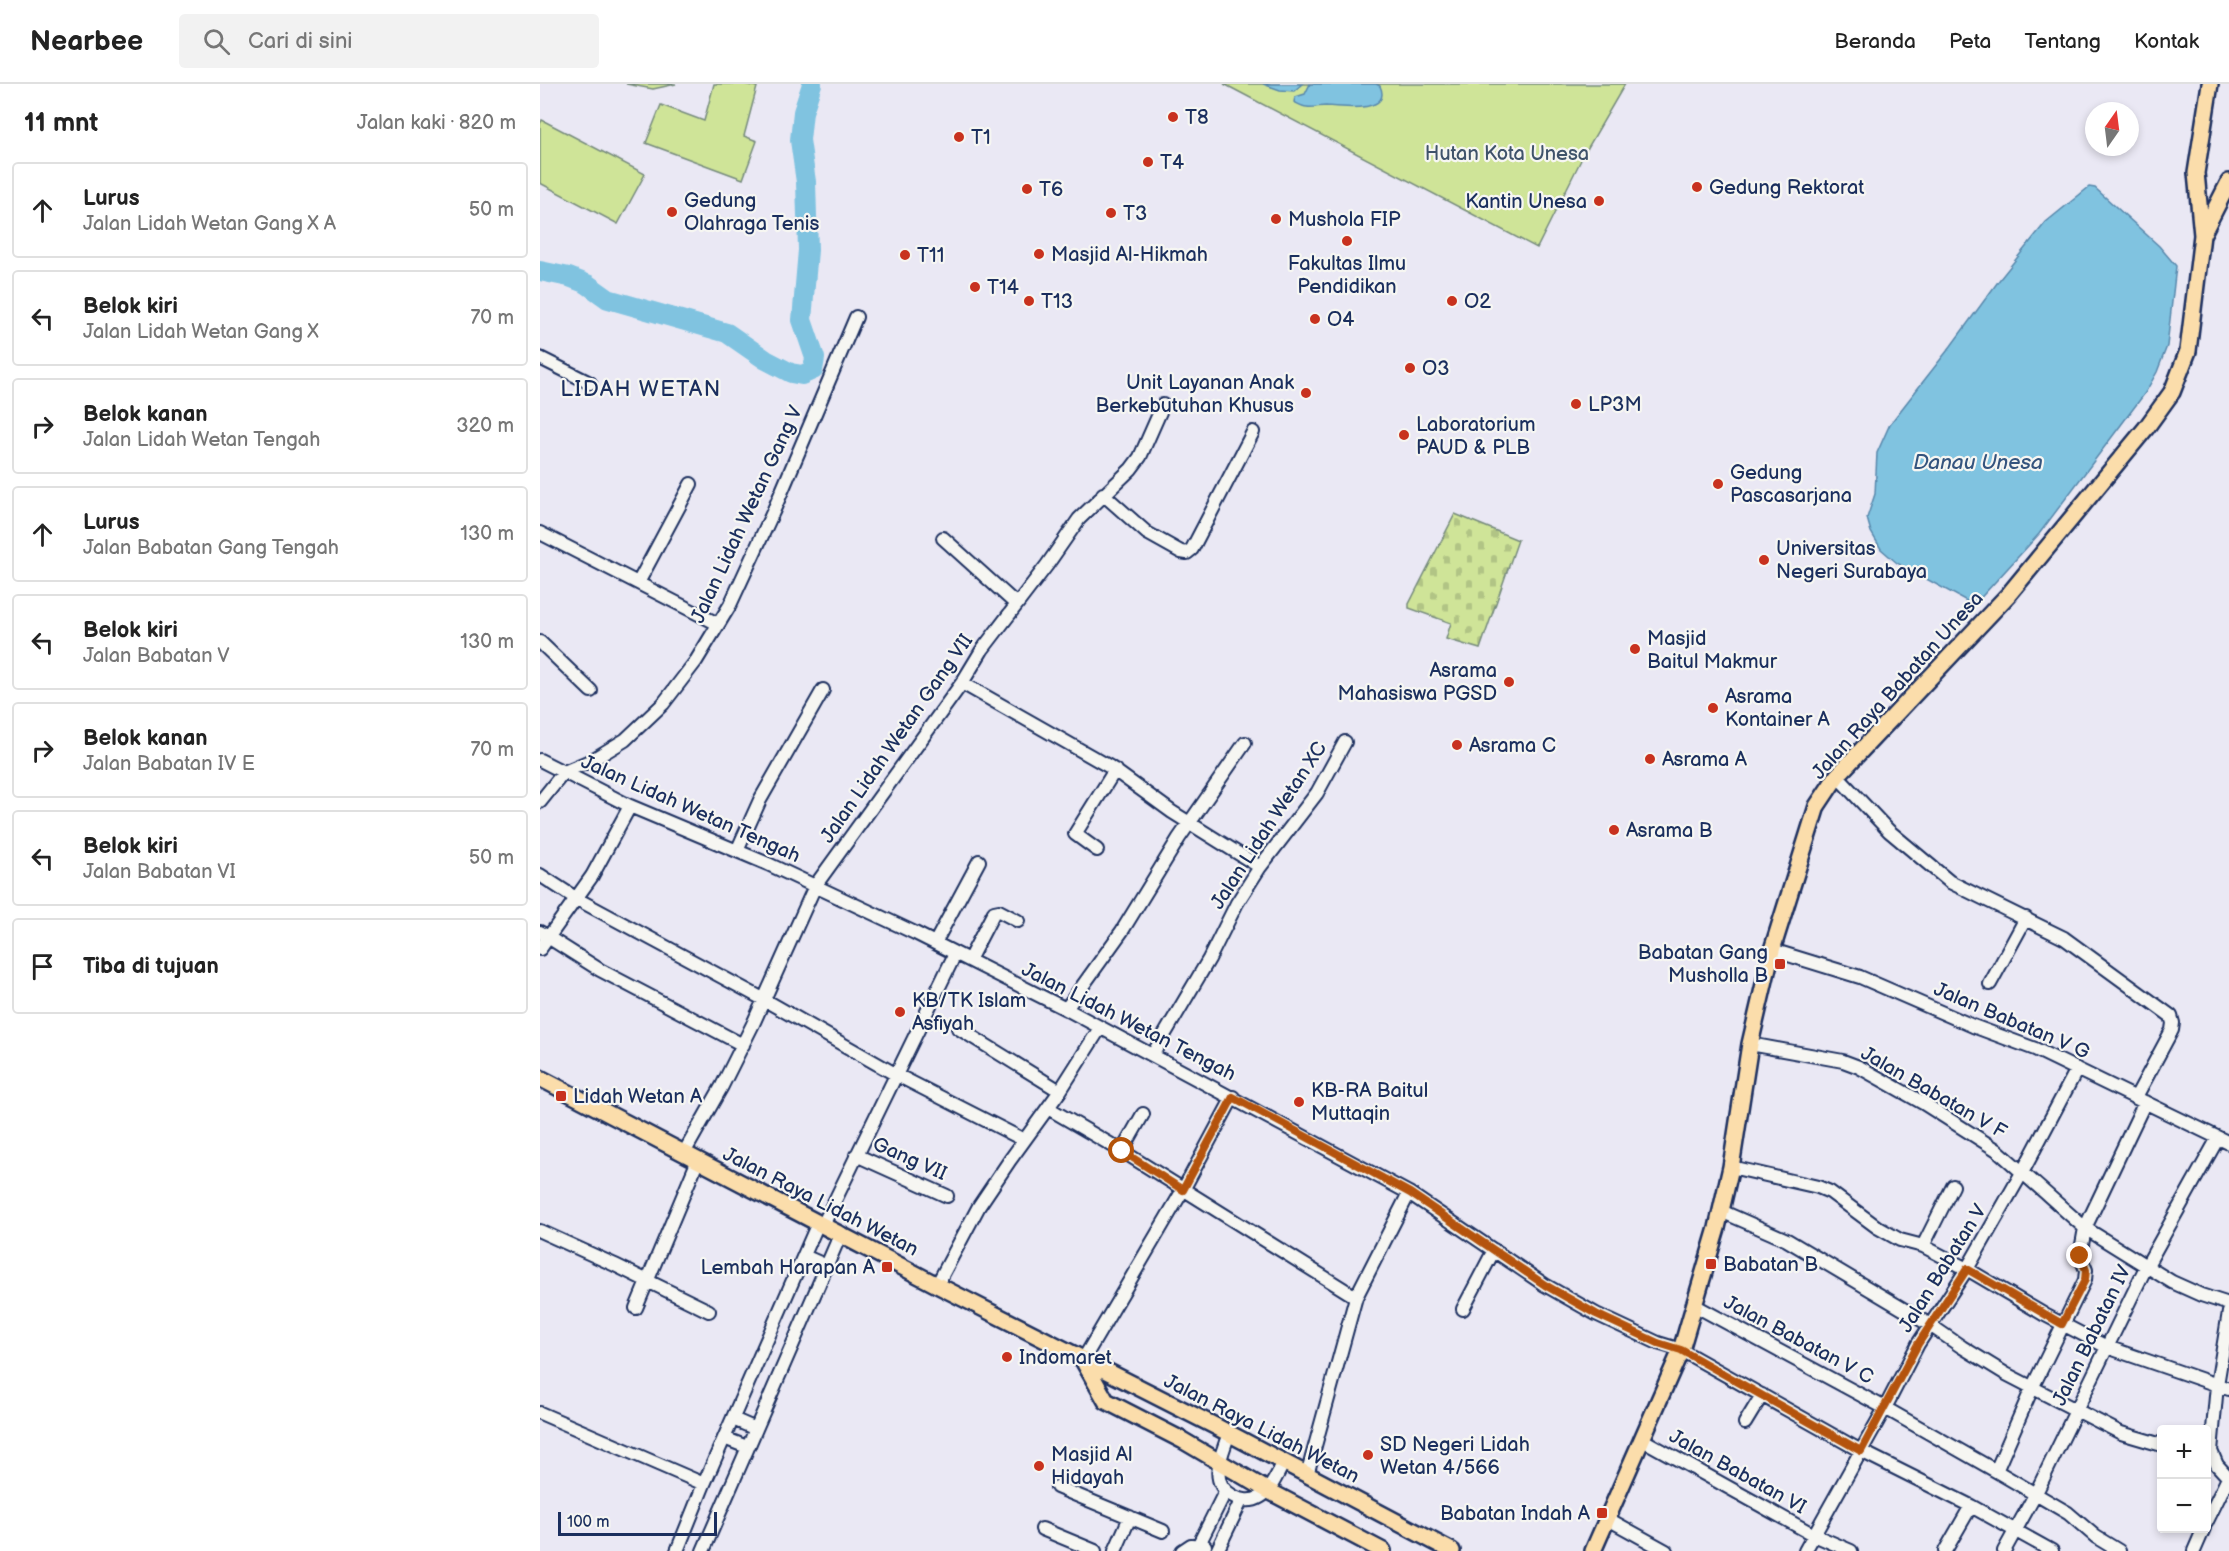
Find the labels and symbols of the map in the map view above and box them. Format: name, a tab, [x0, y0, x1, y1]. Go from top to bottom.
north arrow	[2085, 102, 2139, 156]
place label: T8	[1185, 106, 1209, 130]
marker: T8	[1166, 110, 1180, 124]
place label: T1	[971, 126, 991, 150]
marker: T1	[952, 130, 966, 144]
park label: Hutan Kota Unesa	[1425, 142, 1589, 166]
place label: T4	[1160, 151, 1184, 175]
marker: T4	[1141, 155, 1155, 169]
place label: Gedung Rektorat	[1709, 176, 1864, 200]
place label: T6	[1039, 178, 1063, 202]
marker: Gedung Rektorat	[1690, 180, 1704, 194]
marker: T6	[1020, 182, 1034, 196]
place label: Gedung Olahraga Tenis	[684, 189, 820, 236]
place label: Kantin Unesa	[1465, 190, 1587, 214]
marker: Kantin Unesa	[1592, 194, 1606, 208]
place label: T3	[1123, 202, 1147, 226]
marker: Gedung Olahraga Tenis	[665, 205, 679, 219]
marker: T3	[1104, 206, 1118, 220]
place label: Mushola FIP	[1288, 208, 1401, 232]
marker: Mushola FIP	[1269, 212, 1283, 226]
marker: Fakultas Ilmu Pendidikan	[1340, 234, 1354, 248]
place label: Masjid Al-Hikmah	[1051, 243, 1208, 267]
place label: T11	[917, 244, 945, 268]
marker: Masjid Al-Hikmah	[1032, 247, 1046, 261]
marker: T11	[898, 248, 912, 262]
place label: Fakultas Ilmu Pendidikan	[1288, 252, 1406, 299]
place label: T14	[987, 276, 1019, 300]
marker: T14	[968, 280, 982, 294]
place label: T13	[1041, 290, 1073, 314]
place label: O2	[1464, 290, 1491, 314]
marker: T13	[1022, 294, 1036, 308]
marker: O2	[1445, 294, 1459, 308]
place label: O4	[1327, 308, 1354, 332]
marker: O4	[1308, 312, 1322, 326]
place label: O3	[1422, 357, 1450, 381]
marker: O3	[1403, 361, 1417, 375]
place label: Unit Layanan Anak Berkebutuhan Khusus	[1096, 371, 1294, 418]
district label: LIDAH WETAN	[560, 376, 722, 403]
marker: Unit Layanan Anak Berkebutuhan Khusus	[1299, 386, 1313, 400]
place label: LP3M	[1588, 393, 1642, 417]
marker: LP3M	[1569, 397, 1583, 411]
street label: Jalan Lidah Wetan Gang V	[686, 401, 808, 627]
place label: Laboratorium PAUD & PLB	[1416, 413, 1535, 460]
marker: Laboratorium PAUD & PLB	[1397, 428, 1411, 442]
water label: Danau Unesa	[1913, 450, 2043, 475]
place label: Gedung Pascasarjana	[1730, 461, 1852, 508]
marker: Gedung Pascasarjana	[1711, 477, 1725, 491]
place label: Universitas Negeri Surabaya	[1776, 537, 1927, 584]
marker: Universitas Negeri Surabaya	[1757, 553, 1771, 567]
street label: Jalan Raya Babatan Unesa	[1807, 587, 1988, 785]
place label: Masjid Baitul Makmur	[1647, 627, 1778, 674]
street label: Jalan Lidah Wetan Gang VII	[815, 630, 978, 848]
marker: Masjid Baitul Makmur	[1628, 642, 1642, 656]
place label: Asrama Mahasiswa PGSD	[1337, 659, 1497, 706]
marker: Asrama Mahasiswa PGSD	[1502, 675, 1516, 689]
place label: Asrama Kontainer A	[1725, 685, 1831, 732]
marker: Asrama Kontainer A	[1706, 701, 1720, 715]
place label: Asrama C	[1469, 734, 1556, 758]
street label: Jalan Lidah Wetan XC	[1206, 737, 1332, 914]
marker: Asrama C	[1450, 738, 1464, 752]
place label: Asrama A	[1662, 748, 1748, 772]
street label: Jalan Lidah Wetan Tengah	[577, 750, 804, 868]
marker: Asrama A	[1643, 752, 1657, 766]
place label: Asrama B	[1626, 819, 1713, 843]
marker: Asrama B	[1607, 823, 1621, 837]
place label: Babatan Gang Musholla B	[1638, 941, 1768, 988]
street label: Jalan Lidah Wetan Tengah	[1017, 957, 1240, 1086]
marker: Babatan Gang Musholla B	[1773, 957, 1787, 971]
street label: Jalan Babatan V G	[1930, 977, 2093, 1065]
place label: KB/TK Islam Asfiyah	[912, 989, 1026, 1036]
marker: KB/TK Islam Asfiyah	[893, 1005, 907, 1019]
street label: Jalan Babatan V F	[1857, 1041, 2011, 1144]
place label: KB-RA Baitul Muttaqin	[1311, 1079, 1428, 1126]
place label: Lidah Wetan A	[573, 1085, 703, 1109]
marker: Lidah Wetan A	[554, 1089, 568, 1103]
marker: KB-RA Baitul Muttaqin	[1292, 1095, 1306, 1109]
street label: Gang VII	[869, 1132, 950, 1186]
route start	[1108, 1137, 1134, 1163]
street label: Jalan Raya Lidah Wetan	[719, 1142, 922, 1262]
street label: Jalan Babatan V	[1894, 1199, 1992, 1337]
route end	[2066, 1242, 2092, 1268]
place label: Babatan B	[1723, 1253, 1818, 1277]
place label: Lembah Harapan A	[701, 1256, 876, 1280]
marker: Babatan B	[1704, 1257, 1718, 1271]
marker: Lembah Harapan A	[880, 1260, 894, 1274]
street label: Jalan Babatan IV	[2047, 1261, 2137, 1410]
street label: Jalan Babatan V C	[1720, 1290, 1878, 1389]
place label: Indomaret	[1019, 1346, 1112, 1370]
marker: Indomaret	[1000, 1350, 1014, 1364]
street label: Jalan Raya Lidah Wetan	[1160, 1369, 1363, 1489]
street label: Jalan Babatan VI	[1665, 1424, 1810, 1519]
place label: SD Negeri Lidah Wetan 4/566	[1380, 1433, 1530, 1480]
place label: Masjid Al Hidayah	[1051, 1443, 1132, 1490]
marker: SD Negeri Lidah Wetan 4/566	[1361, 1448, 1375, 1462]
marker: Masjid Al Hidayah	[1032, 1459, 1046, 1473]
place label: Babatan Indah A	[1440, 1502, 1591, 1526]
marker: Babatan Indah A	[1595, 1506, 1609, 1520]
scale bar	[558, 1509, 717, 1536]

